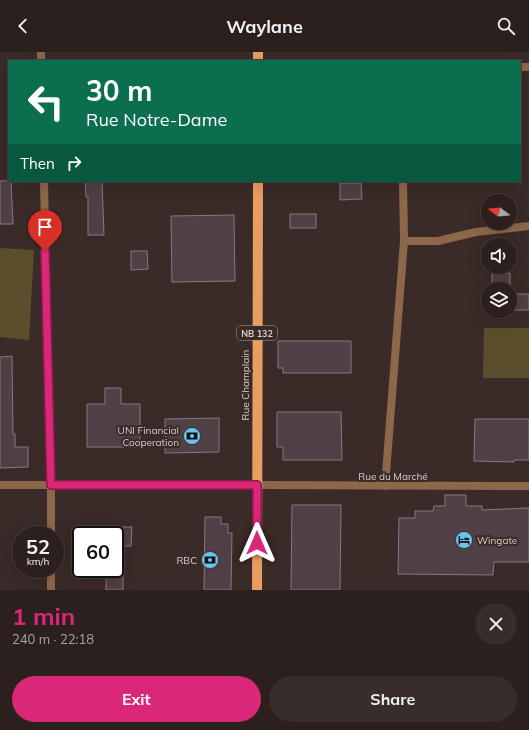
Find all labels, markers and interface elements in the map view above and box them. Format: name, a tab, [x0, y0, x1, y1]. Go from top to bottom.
icon: back	[12, 15, 34, 37]
text: Waylane	[226, 15, 303, 38]
icon: search	[495, 15, 517, 37]
text: 30 m	[86, 73, 152, 108]
icon: left	[20, 76, 72, 128]
text: Rue Notre-Dame	[86, 108, 227, 131]
icon: right	[63, 152, 85, 174]
text: Then	[20, 154, 55, 173]
north arrow	[481, 194, 517, 230]
map controls	[481, 194, 517, 318]
pin	[28, 210, 62, 251]
icon: arrive	[34, 216, 56, 238]
button: sound	[481, 238, 517, 274]
button: layers	[481, 282, 517, 318]
road number: NB 132	[237, 326, 277, 340]
street label: Rue Champlain	[239, 349, 252, 420]
place label: UNI Financial Cooperation	[118, 424, 179, 449]
bank icon: UNI Financial Cooperation	[182, 426, 202, 446]
street label: Rue du Marché	[358, 470, 428, 483]
position arrow	[236, 522, 278, 564]
speed limit sign: 60	[72, 526, 124, 578]
hotel icon: Wingate	[454, 530, 474, 550]
text: 52	[26, 534, 50, 559]
place label: Wingate	[477, 534, 517, 547]
bank icon: RBC	[200, 550, 220, 570]
place label: RBC	[176, 554, 197, 567]
text: km/h	[27, 555, 49, 568]
text: 1 min	[12, 601, 75, 631]
button: close	[475, 603, 517, 645]
text: 240 m · 22:18	[12, 631, 94, 647]
button: Exit	[12, 676, 261, 722]
button: Share	[269, 676, 517, 722]

